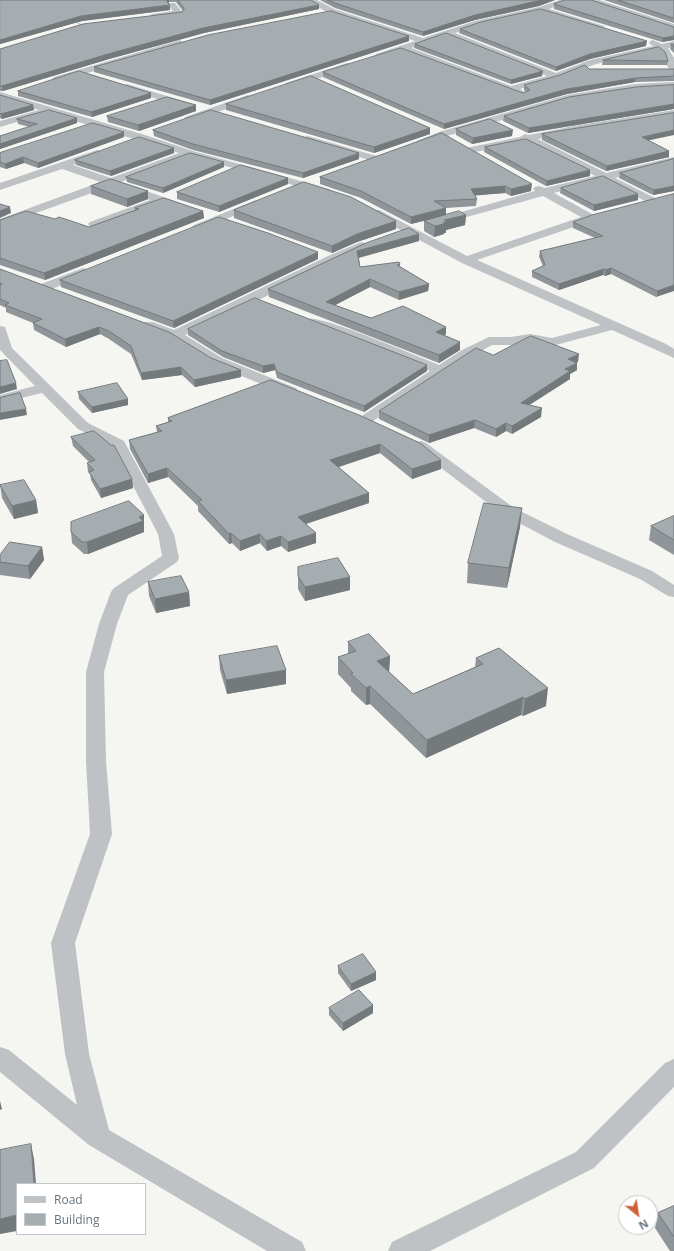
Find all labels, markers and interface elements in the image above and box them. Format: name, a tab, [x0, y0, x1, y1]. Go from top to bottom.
legend	[16, 1183, 146, 1235]
text: Road	[54, 1191, 83, 1208]
north arrow	[618, 1195, 658, 1235]
text: Building	[54, 1211, 99, 1228]
text: N	[636, 1216, 651, 1234]

